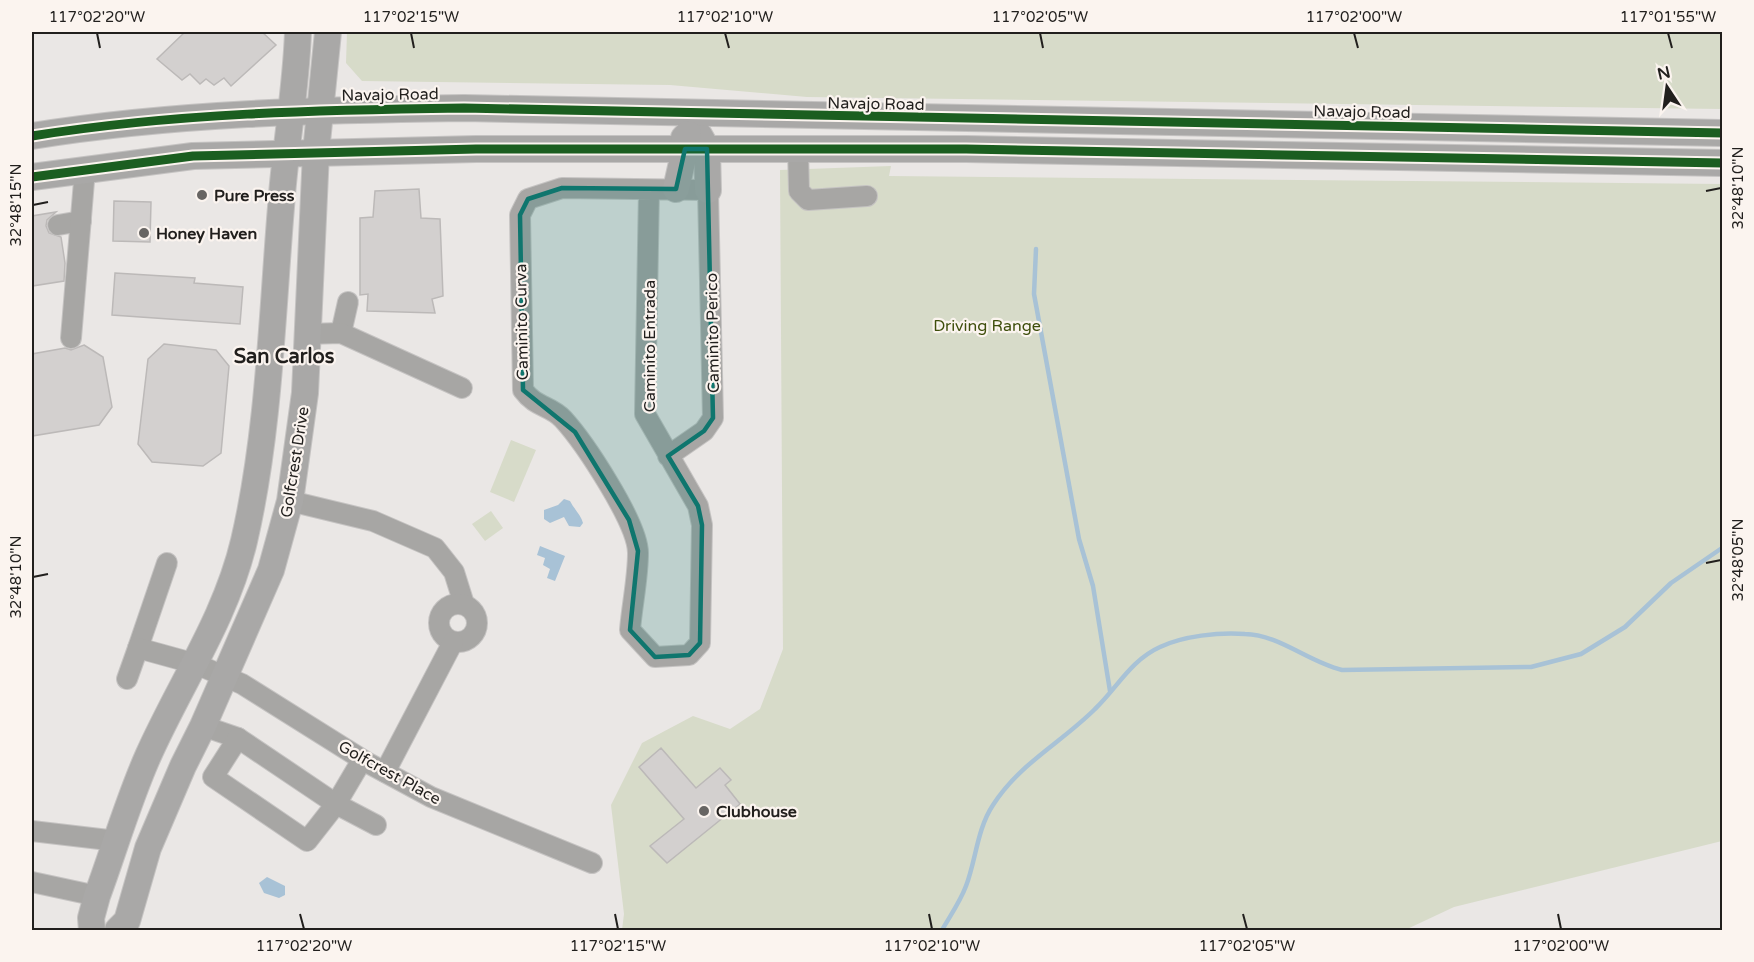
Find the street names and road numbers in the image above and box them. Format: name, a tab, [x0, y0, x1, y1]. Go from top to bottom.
street label: Navajo Road	[341, 84, 439, 106]
street label: Navajo Road	[827, 93, 925, 115]
street label: Navajo Road	[1313, 101, 1411, 123]
street label: Caminito Curva	[511, 264, 533, 380]
street label: Caminito Perico	[702, 273, 724, 393]
street label: Caminito Entrada	[640, 280, 660, 412]
street label: Golfcrest Drive	[276, 405, 314, 519]
street label: Golfcrest Place	[335, 736, 444, 809]

